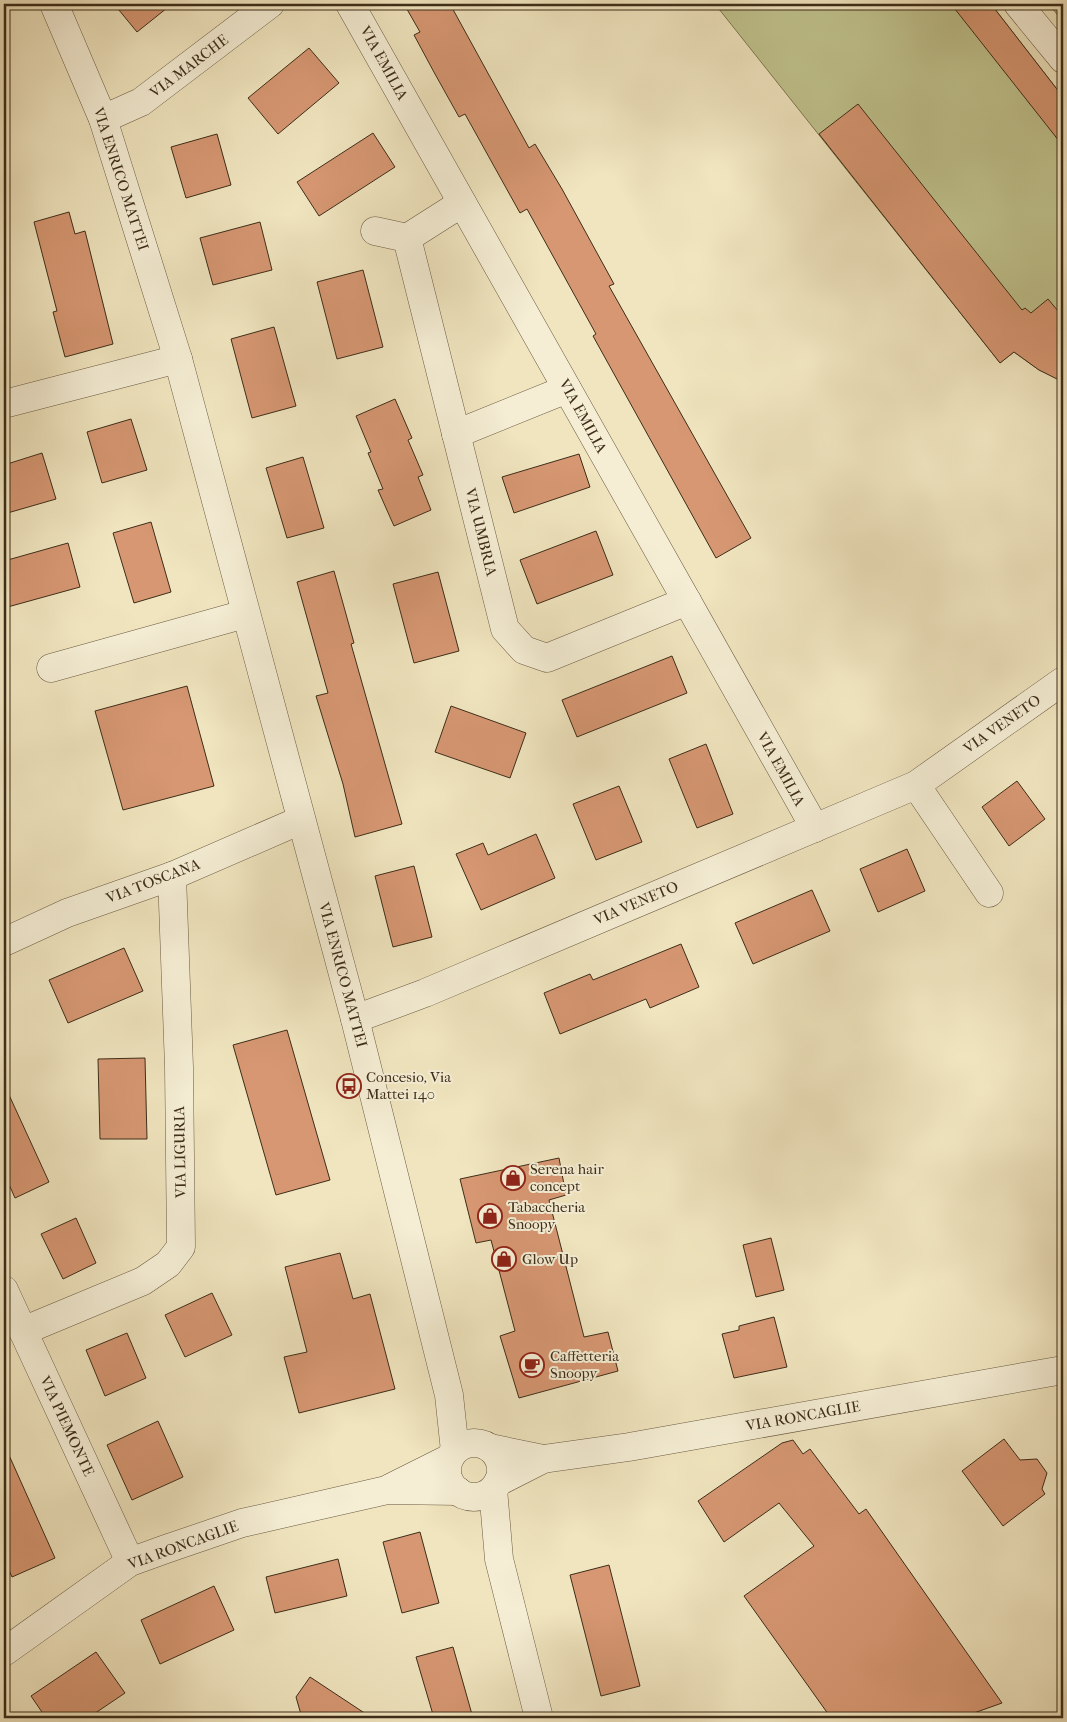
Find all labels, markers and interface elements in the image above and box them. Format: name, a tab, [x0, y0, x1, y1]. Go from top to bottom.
street label: VIA EMILIA	[356, 22, 412, 103]
street label: VIA MARCHE	[145, 31, 232, 102]
street label: VIA ENRICO MATTEI	[89, 104, 153, 253]
street label: VIA EMILIA	[555, 375, 611, 456]
street label: VIA UMBRIA	[461, 485, 501, 578]
street label: VIA VENETO	[959, 691, 1044, 758]
street label: VIA EMILIA	[753, 728, 809, 809]
street label: VIA TOSCANA	[103, 855, 203, 908]
street label: VIA VENETO	[590, 877, 681, 929]
street label: VIA ENRICO MATTEI	[315, 899, 371, 1050]
place label: Concesio, Via Mattei 140	[366, 1068, 452, 1103]
bus stop icon: Concesio, Via Mattei 140	[336, 1073, 362, 1099]
street label: VIA LIGURIA	[170, 1106, 190, 1199]
place label: Serena hair concept	[530, 1160, 605, 1195]
shop icon: Serena hair concept	[500, 1165, 526, 1191]
place label: Tabaccheria Snoopy	[508, 1198, 586, 1233]
shop icon: Tabaccheria Snoopy	[477, 1203, 503, 1229]
shop icon: Glow Up	[491, 1246, 517, 1272]
place label: Glow Up	[522, 1250, 578, 1268]
place label: Caffetteria Snoopy	[550, 1347, 620, 1382]
cafe icon: Caffetteria Snoopy	[519, 1352, 545, 1378]
street label: VIA PIEMONTE	[36, 1372, 98, 1479]
street label: VIA RONCAGLIE	[743, 1397, 862, 1435]
street label: VIA RONCAGLIE	[124, 1517, 241, 1574]

